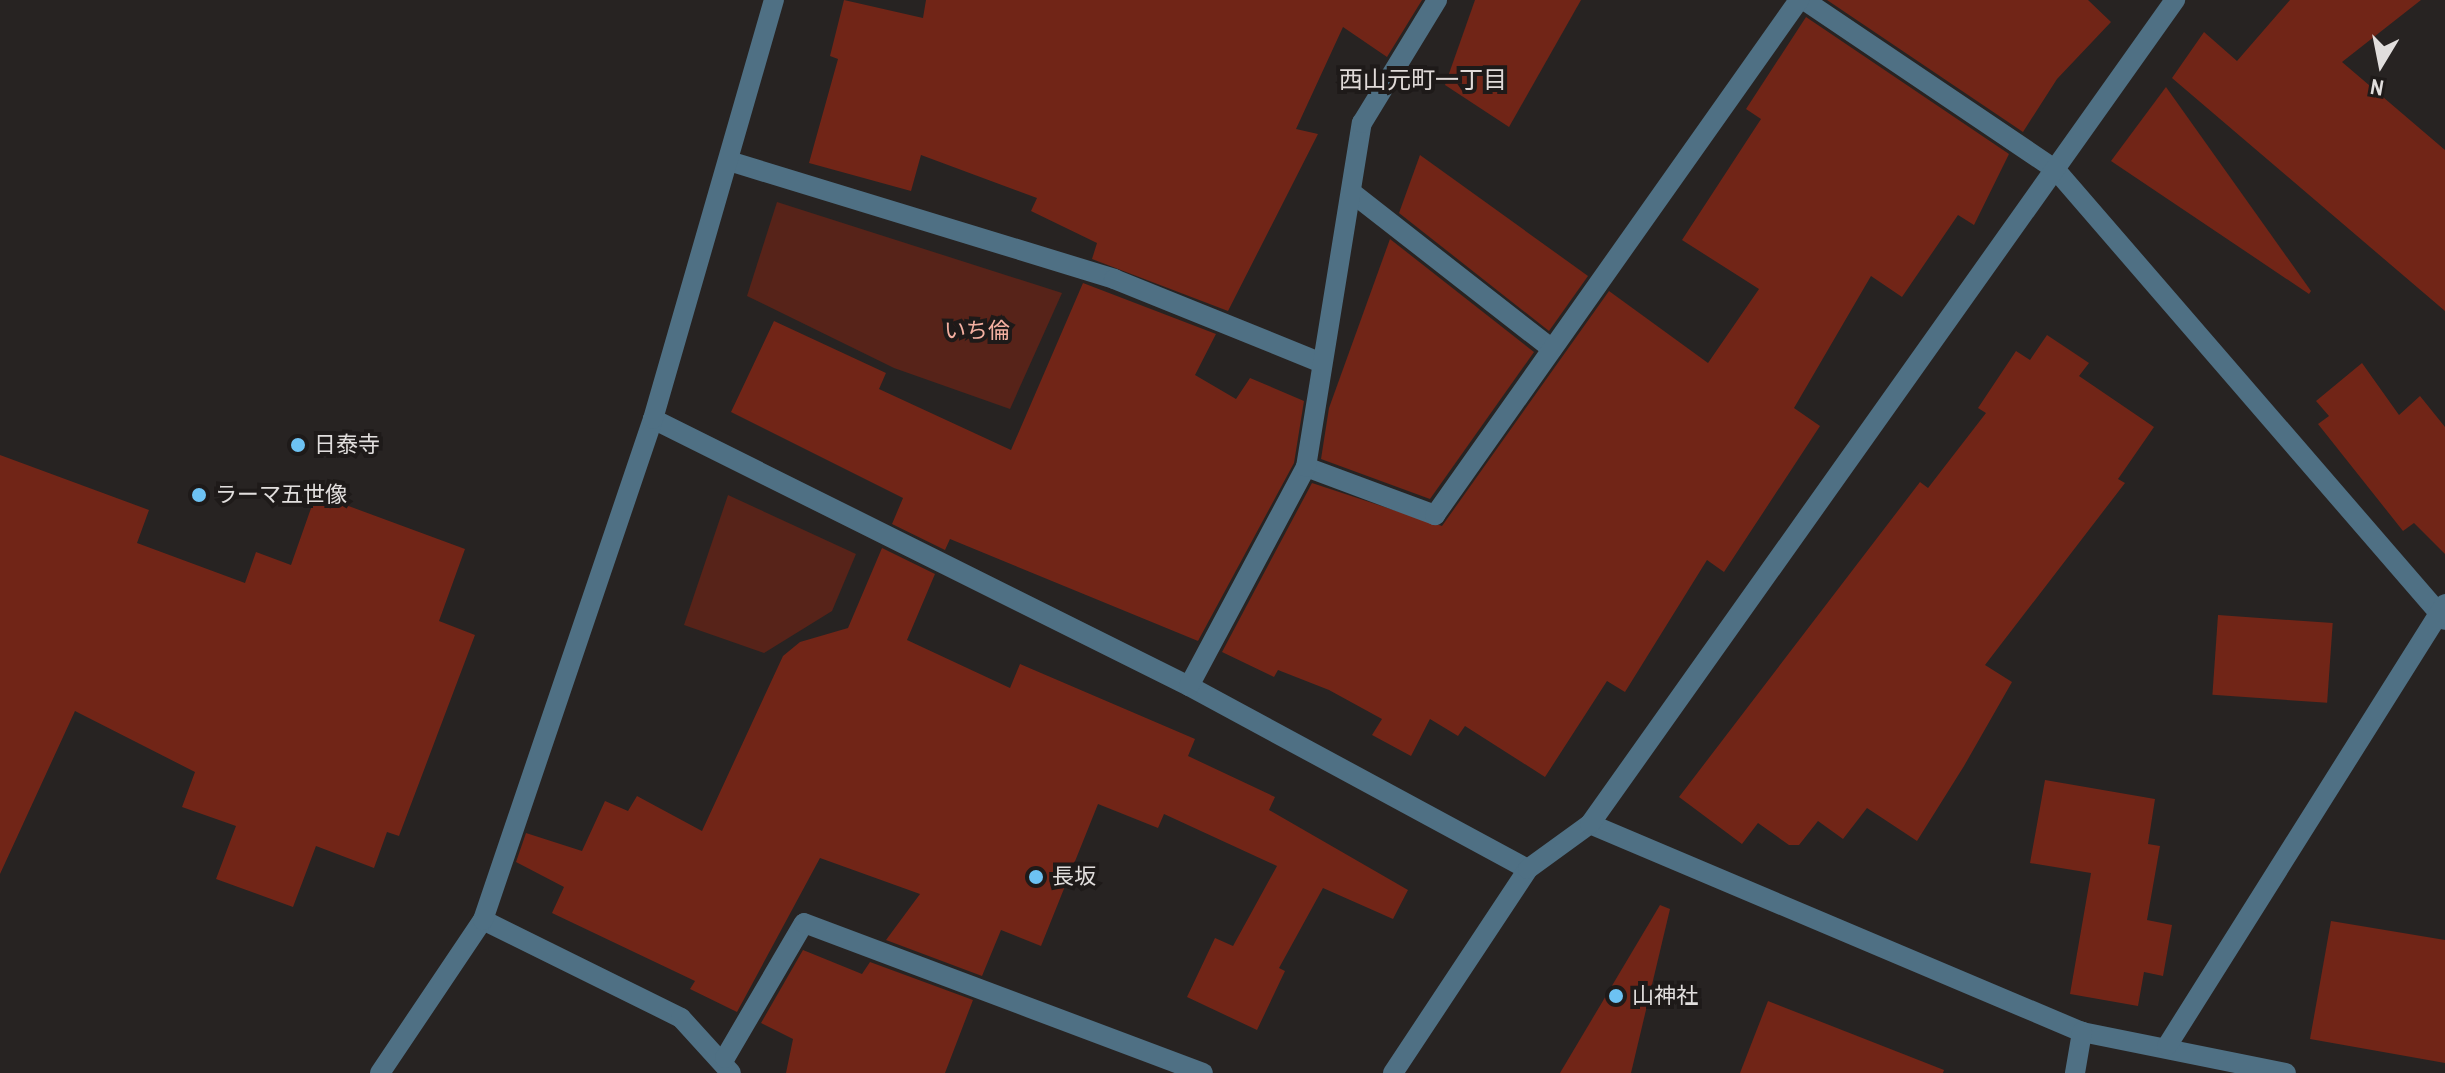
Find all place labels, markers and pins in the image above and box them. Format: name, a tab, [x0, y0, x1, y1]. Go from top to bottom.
place label: 日泰寺	[314, 432, 380, 458]
marker: 日泰寺	[289, 436, 307, 454]
place label: ラーマ五世像	[215, 482, 347, 508]
marker: ラーマ五世像	[190, 486, 208, 504]
place label: 長坂	[1052, 864, 1096, 890]
marker: 長坂	[1027, 868, 1045, 886]
place label: 山神社	[1632, 983, 1698, 1009]
marker: 山神社	[1607, 987, 1625, 1005]

